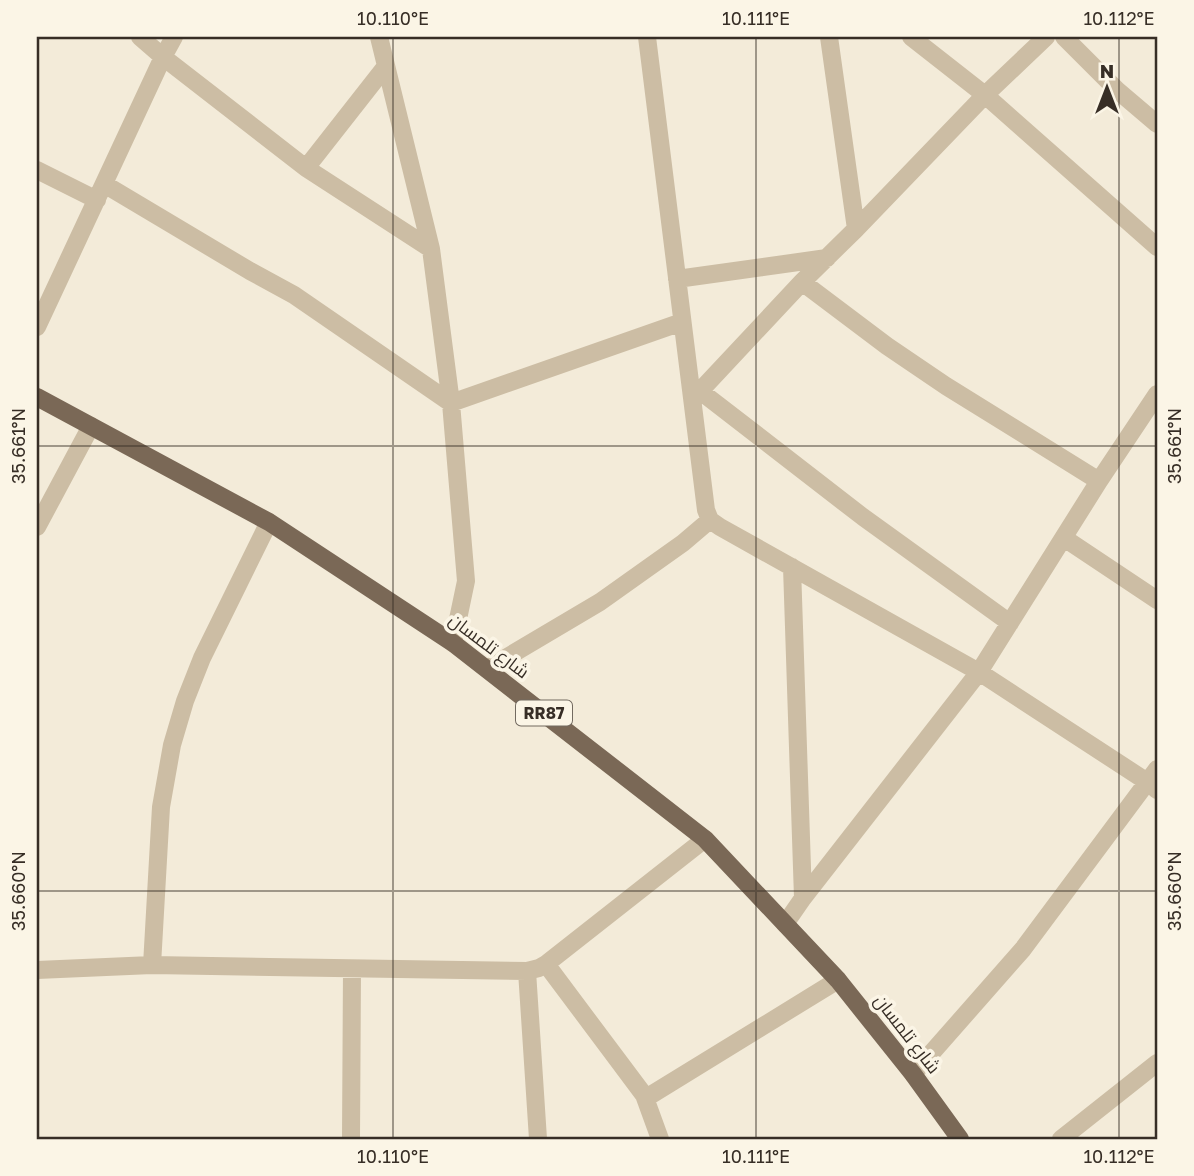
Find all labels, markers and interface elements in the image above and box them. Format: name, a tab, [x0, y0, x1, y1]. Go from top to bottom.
text: 10.110°E	[357, 7, 429, 29]
text: 10.111°E	[722, 7, 790, 29]
text: 10.112°E	[1083, 7, 1155, 29]
north arrow	[1072, 52, 1142, 122]
text: N	[1100, 59, 1114, 82]
text: 35.661°N	[7, 408, 29, 484]
text: 35.661°N	[1163, 408, 1185, 484]
street label: شارع تلمسان	[444, 608, 534, 684]
road number: RR87	[516, 700, 572, 726]
text: 35.660°N	[7, 851, 29, 931]
text: 35.660°N	[1163, 851, 1185, 931]
street label: شارع تلمسان	[868, 989, 946, 1079]
text: 10.110°E	[357, 1145, 429, 1167]
text: 10.111°E	[722, 1145, 790, 1167]
text: 10.112°E	[1083, 1145, 1155, 1167]

